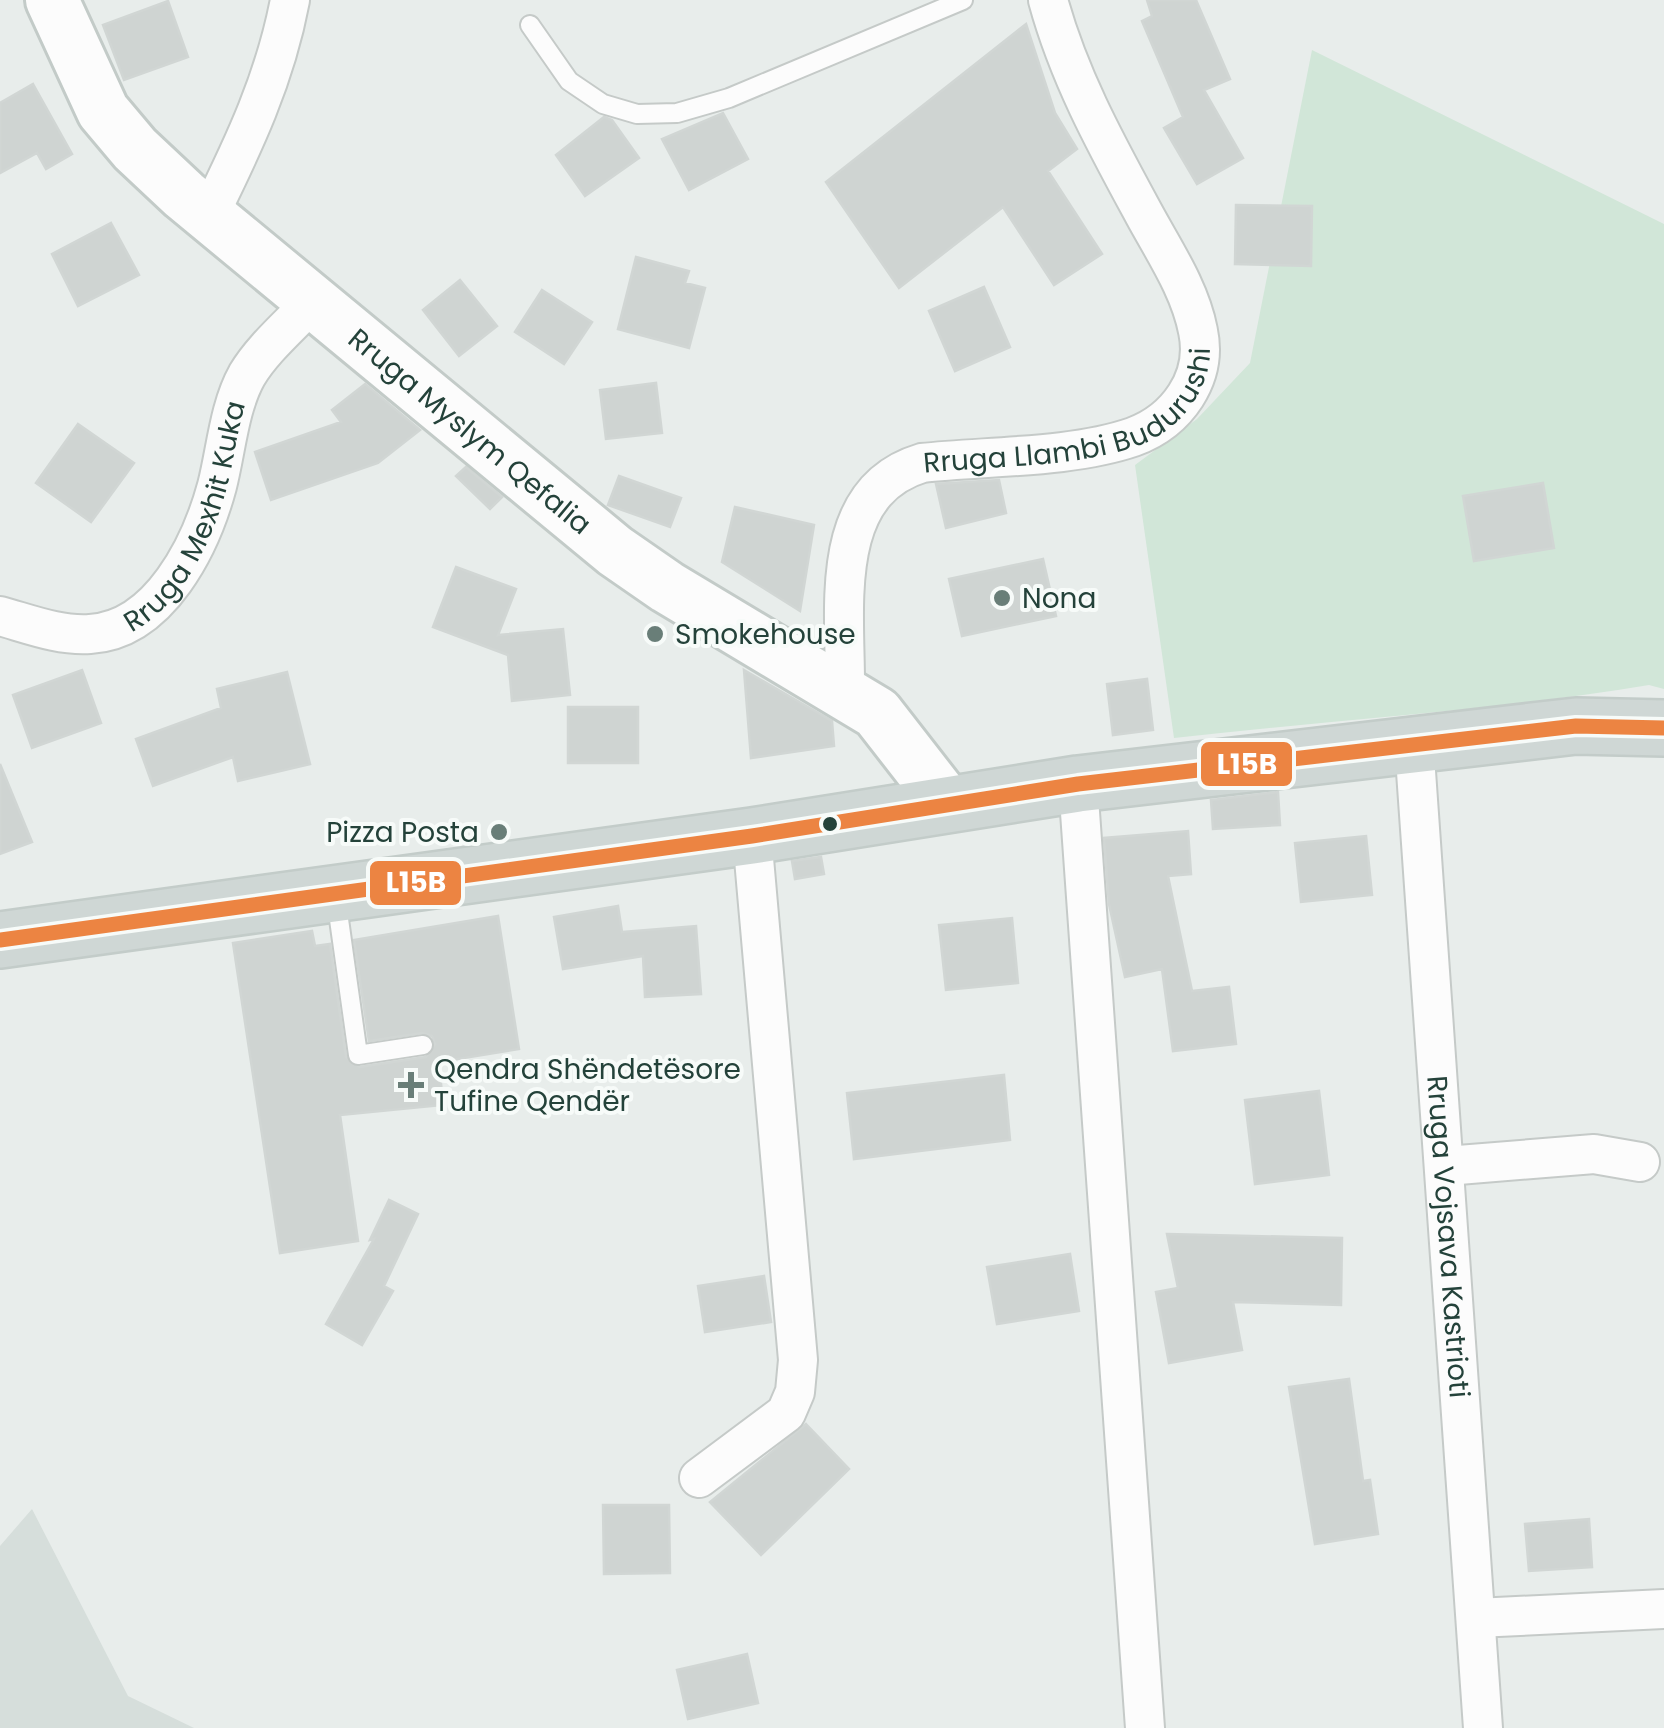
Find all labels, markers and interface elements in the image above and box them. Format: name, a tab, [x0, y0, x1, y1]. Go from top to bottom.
street label: Rruga Myslym Qefalia	[340, 319, 600, 543]
street label: Rruga Llambi Budurushi	[922, 347, 1219, 482]
street label: Rruga Mexhit Kuka	[116, 396, 254, 641]
place label: Nona	[1022, 579, 1096, 618]
marker: Nona	[991, 587, 1013, 609]
place label: Smokehouse	[675, 615, 856, 654]
marker: Smokehouse	[644, 623, 666, 645]
line badge: L15B	[1199, 740, 1294, 788]
text: L15B	[1217, 745, 1277, 784]
place label: Pizza Posta	[326, 813, 479, 852]
unlabelled marker	[820, 814, 840, 834]
marker: Pizza Posta	[488, 821, 510, 843]
line badge: L15B	[368, 859, 463, 907]
text: L15B	[386, 863, 446, 902]
place label: Qendra Shëndetësore Tufine Qendër	[434, 1050, 741, 1121]
marker: Qendra Shëndetësore Tufine Qendër	[398, 1072, 424, 1098]
street label: Rruga Vojsava Kastrioti	[1418, 1074, 1479, 1399]

